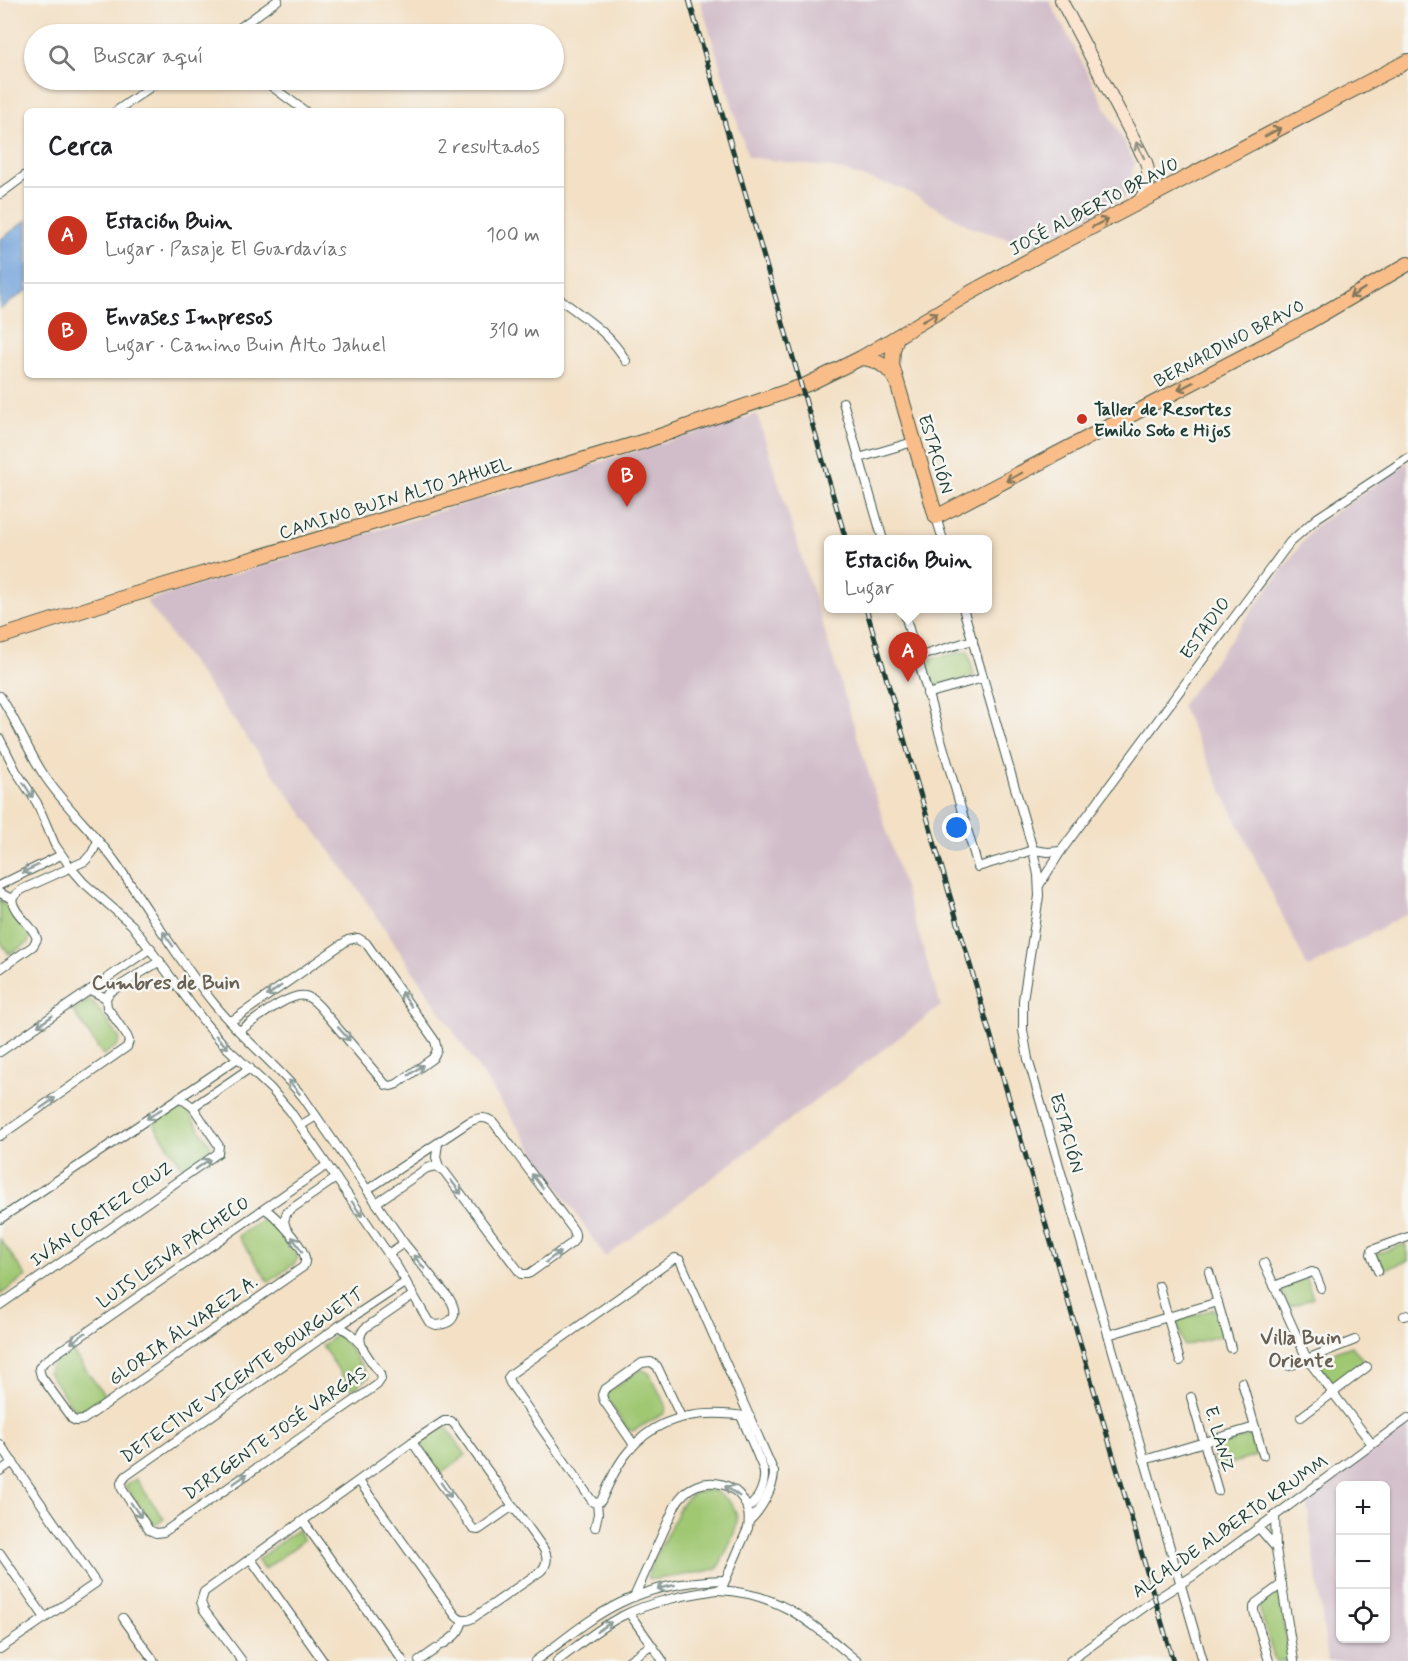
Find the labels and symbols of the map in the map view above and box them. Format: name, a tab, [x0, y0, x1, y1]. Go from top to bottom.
one-way arrow	[1263, 126, 1281, 137]
one-way arrow	[1134, 142, 1146, 159]
street label: JOSÉ ALBERTO BRAVO	[1005, 152, 1184, 262]
one-way arrow	[1091, 217, 1108, 229]
one-way arrow	[1350, 287, 1366, 299]
street label: BERNARDINO BRAVO	[1150, 294, 1309, 394]
one-way arrow	[921, 311, 938, 323]
one-way arrow	[1178, 380, 1195, 392]
place label: Taller de Resortes Emilio Soto e Hijos	[1094, 398, 1231, 443]
street label: ESTACIÓN	[912, 412, 958, 497]
marker: Taller de Resortes Emilio Soto e Hijos	[1075, 412, 1089, 426]
street label: CAMINO BUIN ALTO JAHUEL	[276, 452, 514, 546]
pin: B	[608, 458, 646, 507]
one-way arrow	[1005, 472, 1023, 483]
street label: ESTADIO	[1175, 593, 1237, 665]
pin: A	[888, 632, 928, 682]
one-way arrow	[23, 781, 35, 798]
your location	[942, 813, 971, 842]
one-way arrow	[22, 864, 40, 876]
one-way arrow	[162, 931, 174, 947]
district label: Cumbres de Buin	[92, 970, 240, 997]
one-way arrow	[266, 985, 282, 997]
one-way arrow	[400, 991, 412, 1007]
one-way arrow	[37, 1015, 53, 1027]
one-way arrow	[337, 1026, 351, 1041]
one-way arrow	[215, 1035, 229, 1050]
one-way arrow	[408, 1064, 424, 1077]
one-way arrow	[287, 1080, 301, 1095]
street label: ESTACIÓN	[1043, 1091, 1089, 1176]
one-way arrow	[39, 1097, 56, 1109]
one-way arrow	[146, 1108, 163, 1120]
street label: IVÁN CORTEZ CRUZ	[26, 1157, 177, 1273]
one-way arrow	[195, 1158, 211, 1170]
one-way arrow	[531, 1173, 544, 1189]
one-way arrow	[450, 1178, 462, 1194]
street label: LUIS LEIVA PACHECO	[92, 1191, 255, 1315]
one-way arrow	[351, 1201, 363, 1217]
one-way arrow	[291, 1237, 303, 1253]
one-way arrow	[544, 1251, 560, 1263]
one-way arrow	[413, 1254, 426, 1270]
street label: GLORIA ÁLVAREZ A.	[104, 1270, 263, 1391]
street label: DETECTIVE VICENTE BOURGUETT	[116, 1282, 369, 1469]
district label: Villa Buin Oriente	[1260, 1325, 1342, 1375]
one-way arrow	[71, 1332, 87, 1344]
street label: DIRIGENTE JOSÉ VARGAS	[179, 1361, 372, 1506]
street label: E. LANZ	[1198, 1404, 1240, 1475]
street label: ALCALDE ALBERTO KRUMM	[1128, 1450, 1334, 1604]
one-way arrow	[231, 1473, 248, 1485]
one-way arrow	[440, 1481, 452, 1498]
one-way arrow	[725, 1485, 741, 1497]
one-way arrow	[130, 1501, 142, 1518]
one-way arrow	[657, 1582, 676, 1594]
one-way arrow	[595, 1621, 612, 1633]

